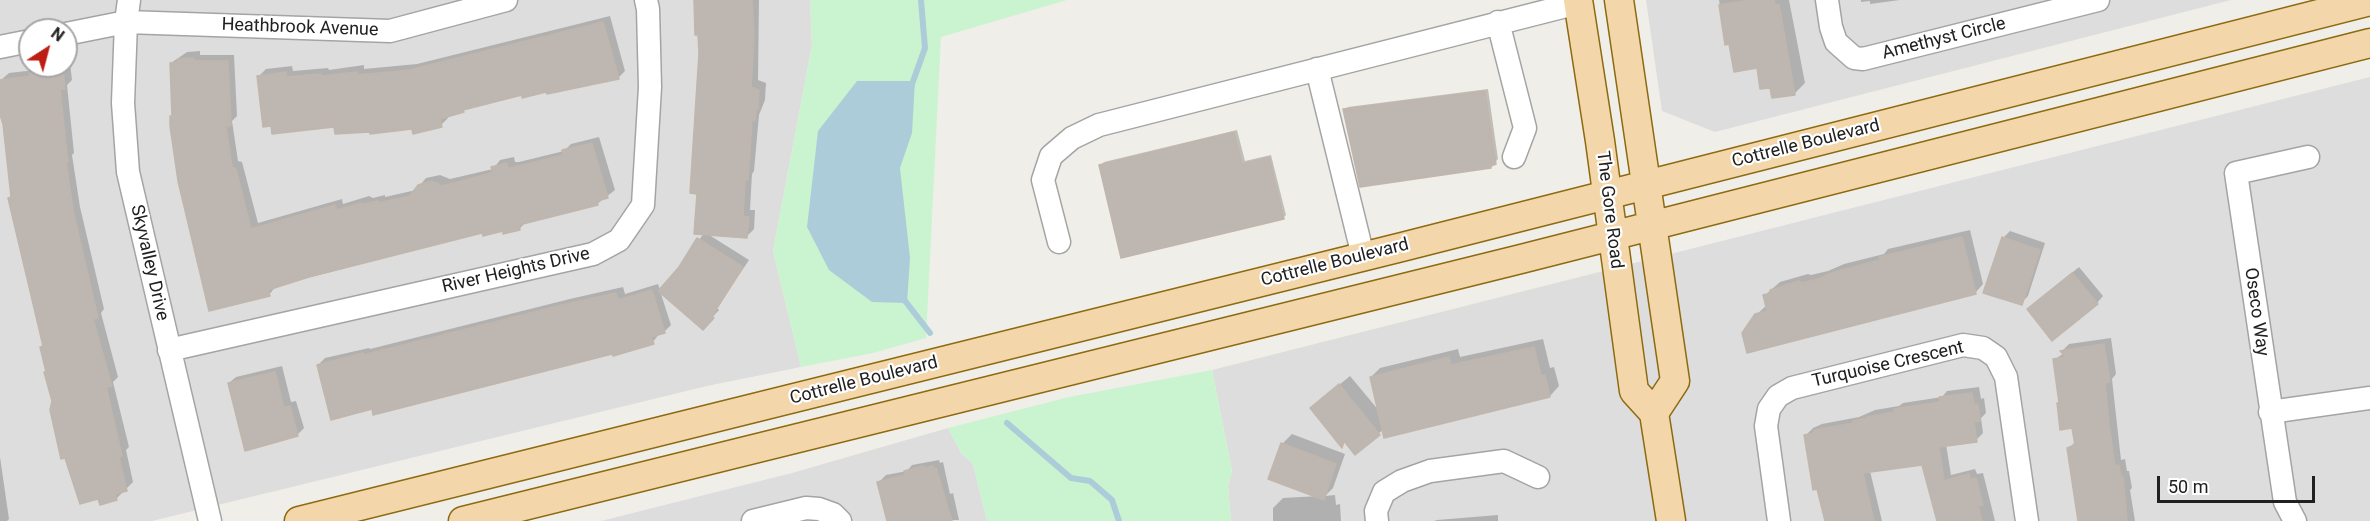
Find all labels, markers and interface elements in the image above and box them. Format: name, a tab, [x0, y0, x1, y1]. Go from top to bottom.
street label: Amethyst Circle	[1880, 13, 2008, 65]
street label: Heathbrook Avenue	[221, 14, 379, 42]
north arrow	[18, 18, 78, 78]
text: N	[48, 24, 68, 46]
street label: Cottrelle Boulevard	[1730, 115, 1882, 173]
street label: The Gore Road	[1591, 150, 1627, 270]
street label: Skyvalley Drive	[125, 203, 173, 323]
street label: Cottrelle Boulevard	[1259, 234, 1411, 292]
street label: River Heights Drive	[440, 243, 592, 299]
street label: Oseco Way	[2239, 266, 2273, 358]
street label: Turquoise Crescent	[1810, 337, 1966, 393]
street label: Cottrelle Boulevard	[788, 352, 940, 410]
scale bar	[2160, 464, 2318, 502]
text: 50 m	[2168, 476, 2208, 497]

